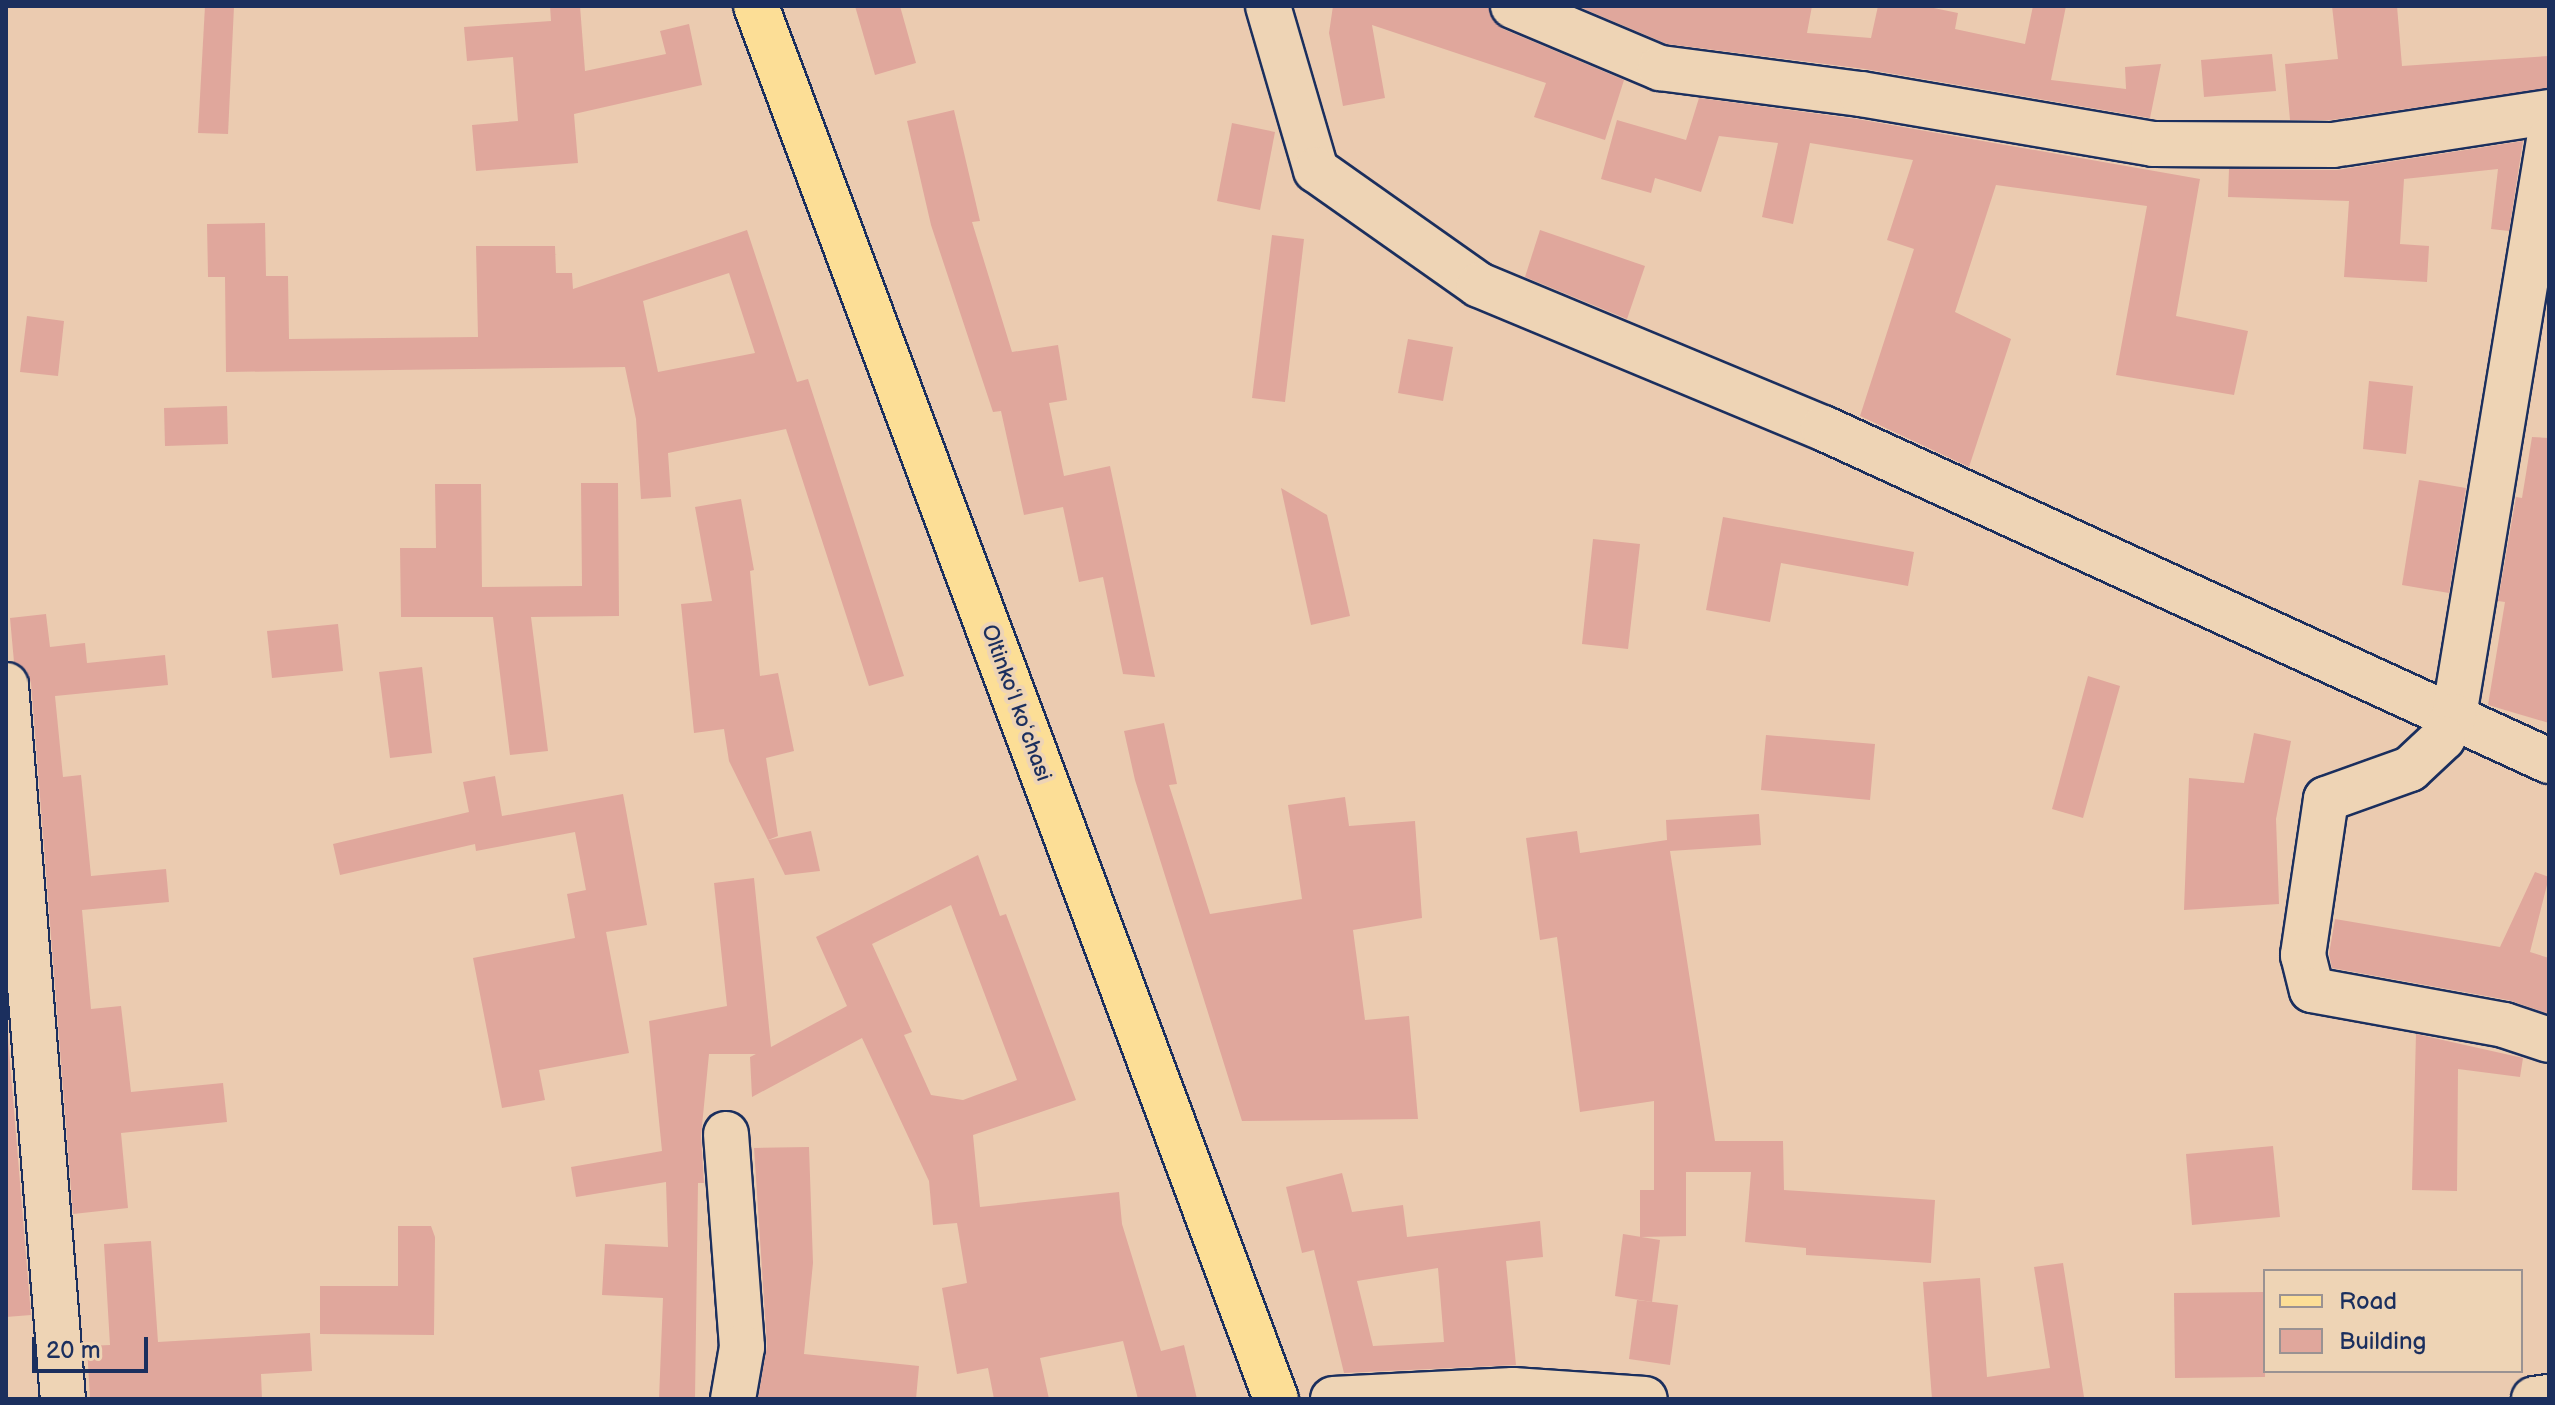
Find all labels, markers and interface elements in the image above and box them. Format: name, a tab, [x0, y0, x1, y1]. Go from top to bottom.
street label: Oltinkoʻl koʻchasi	[975, 621, 1057, 785]
legend	[2263, 1269, 2523, 1373]
text: Road	[2339, 1287, 2397, 1316]
scale bar	[36, 1321, 152, 1371]
text: Building	[2339, 1327, 2426, 1356]
text: 20 m	[46, 1336, 101, 1365]

